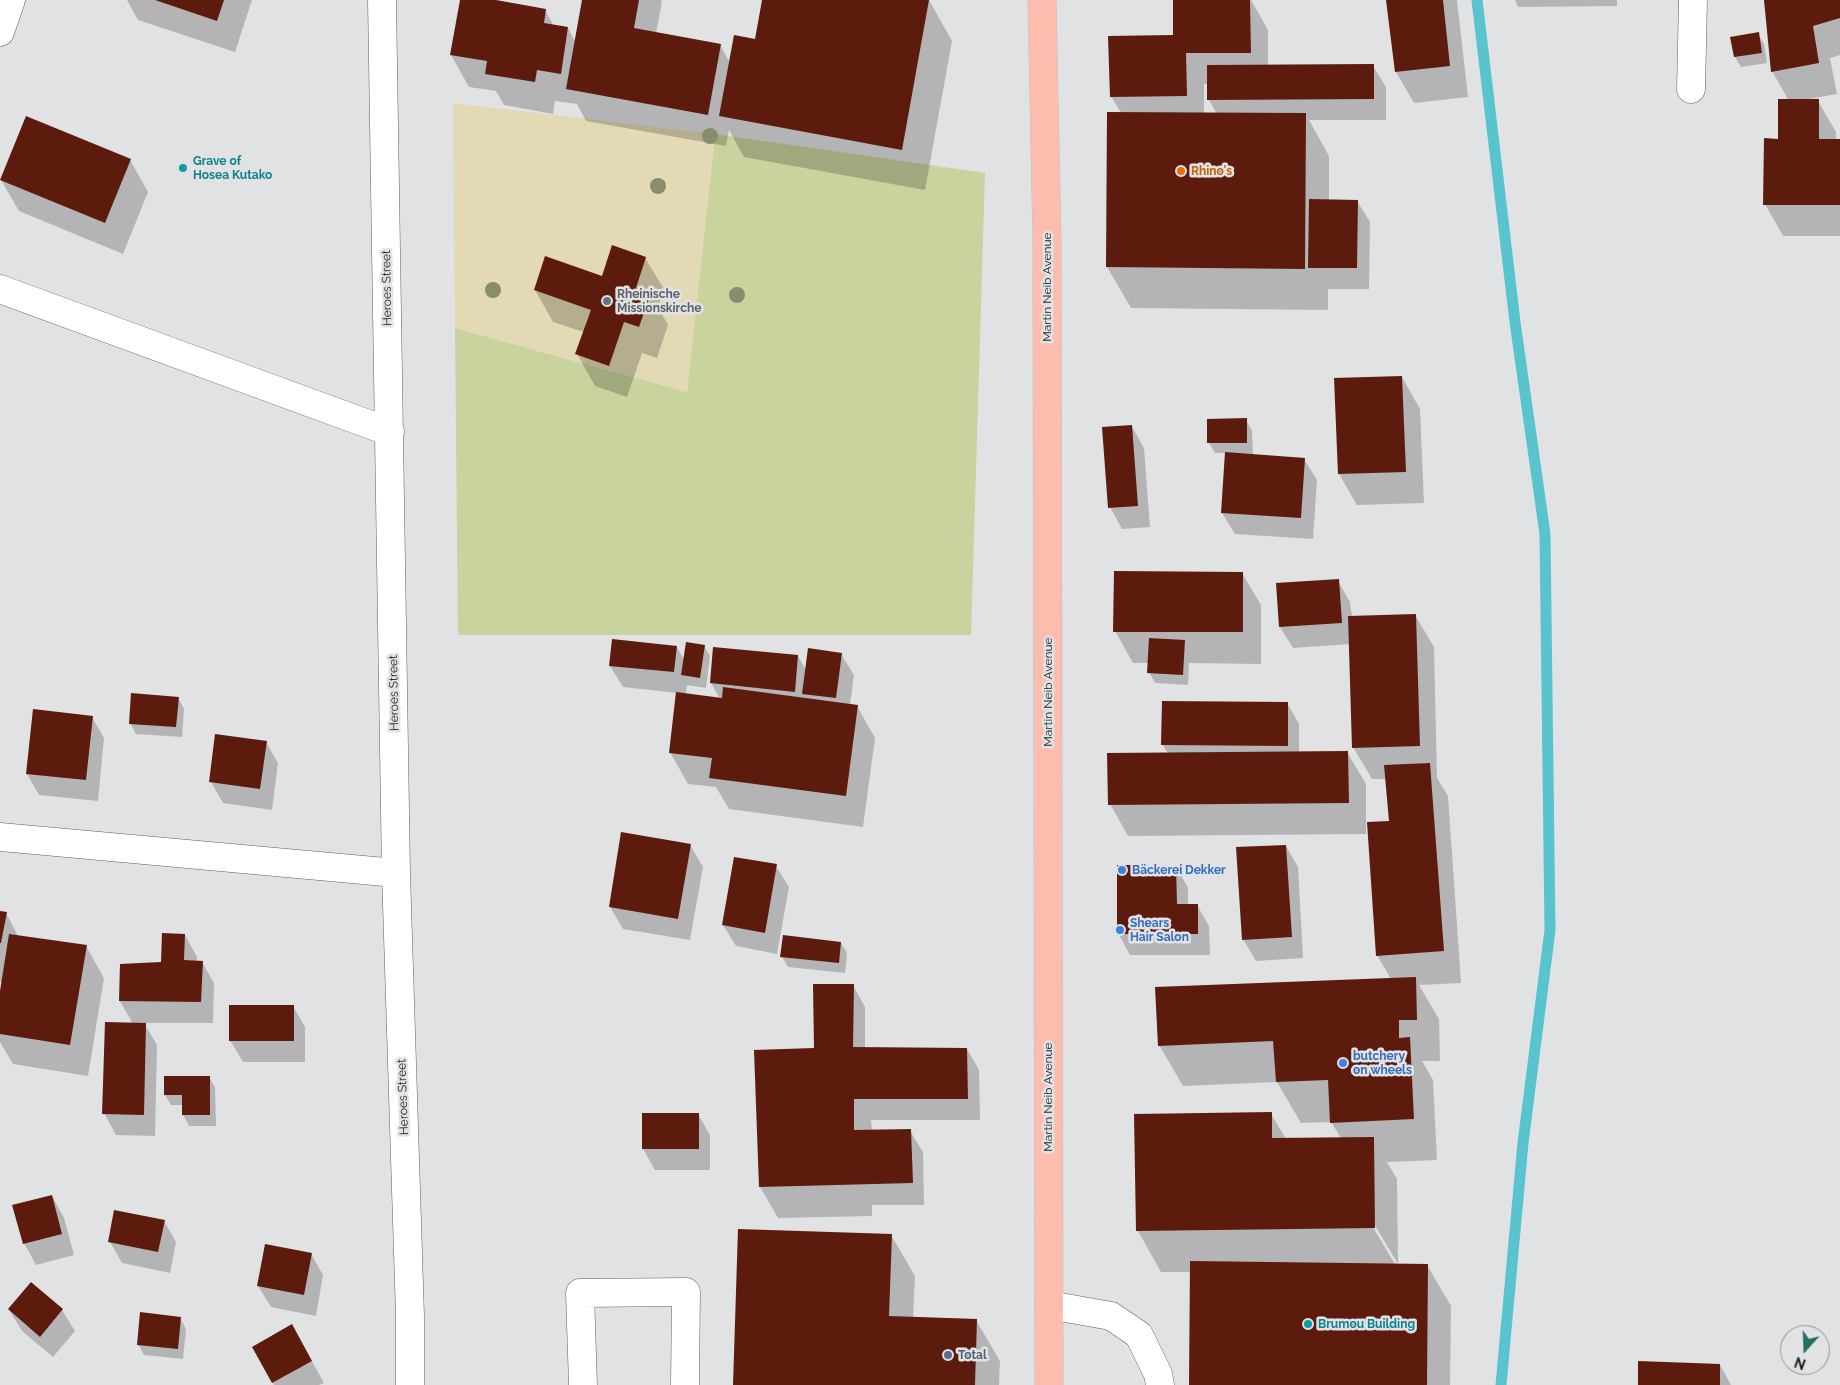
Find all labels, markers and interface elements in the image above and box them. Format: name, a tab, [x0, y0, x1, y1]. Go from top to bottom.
place label: Grave of Hosea Kutako	[193, 154, 272, 182]
marker: Grave of Hosea Kutako	[177, 162, 189, 174]
place label: Rhino's	[1191, 164, 1232, 178]
marker: Rhino's	[1175, 165, 1187, 177]
street label: Martin Neib Avenue	[1040, 232, 1054, 342]
street label: Heroes Street	[379, 250, 395, 326]
place label: Rheinische Missionskirche	[617, 287, 701, 315]
marker: Rheinische Missionskirche	[601, 295, 613, 307]
street label: Martin Neib Avenue	[1041, 637, 1055, 747]
street label: Heroes Street	[386, 655, 402, 731]
place label: Bäckerei Dekker	[1132, 863, 1226, 877]
marker: Bäckerei Dekker	[1116, 864, 1128, 876]
place label: Shears Hair Salon	[1130, 916, 1189, 944]
marker: Shears Hair Salon	[1114, 924, 1126, 936]
street label: Martin Neib Avenue	[1041, 1042, 1055, 1152]
place label: butchery on wheels	[1353, 1049, 1412, 1077]
marker: butchery on wheels	[1337, 1057, 1349, 1069]
street label: Heroes Street	[394, 1059, 412, 1135]
place label: Brumou Building	[1318, 1317, 1415, 1331]
marker: Brumou Building	[1302, 1318, 1314, 1330]
north arrow	[1780, 1325, 1830, 1375]
place label: Total	[958, 1348, 987, 1362]
marker: Total	[942, 1349, 954, 1361]
text: N	[1792, 1354, 1808, 1373]

